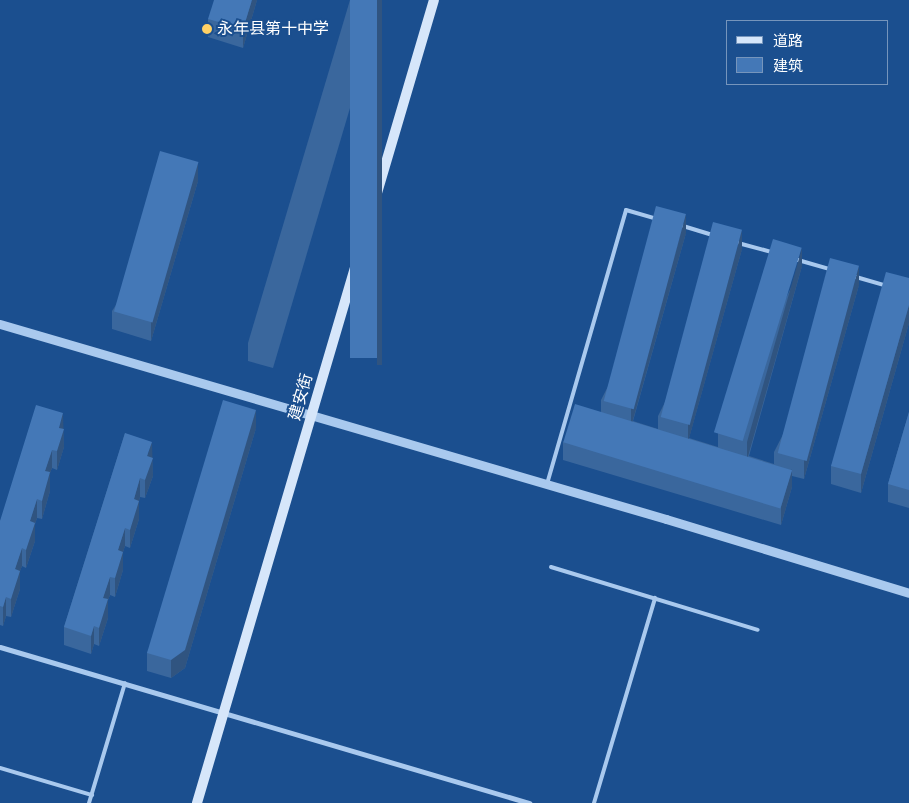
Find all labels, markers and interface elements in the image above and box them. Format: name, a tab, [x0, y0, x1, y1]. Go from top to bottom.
place label: 永年县第十中学	[217, 19, 329, 39]
legend	[726, 20, 889, 85]
marker: 永年县第十中学	[201, 23, 213, 35]
text: 道路	[773, 31, 803, 51]
text: 建筑	[773, 56, 803, 76]
street label: 建安街	[285, 371, 317, 423]

